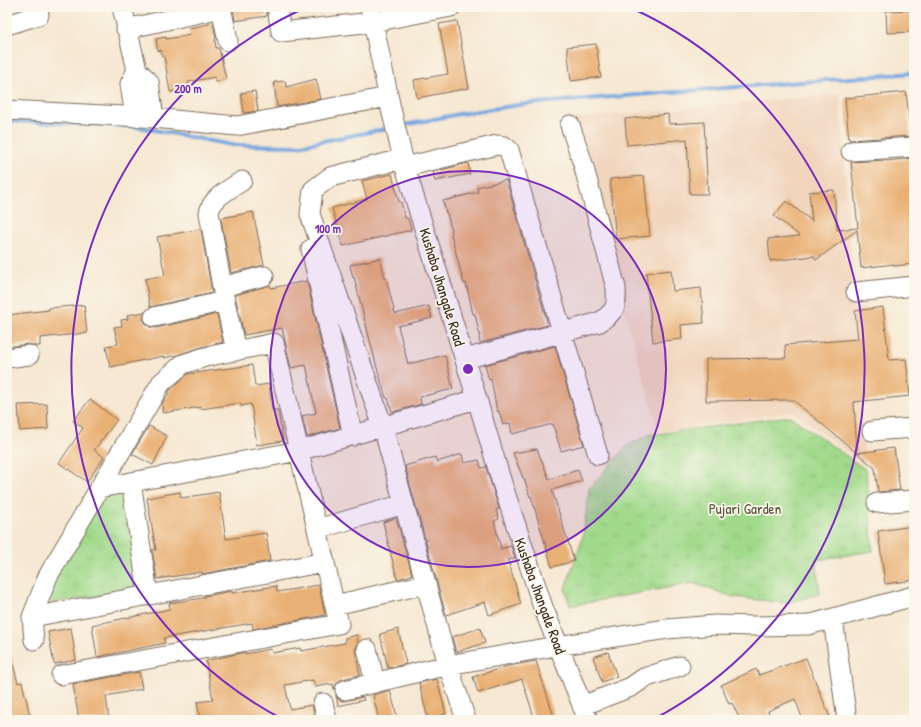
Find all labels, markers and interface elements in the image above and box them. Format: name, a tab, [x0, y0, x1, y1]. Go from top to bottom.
text: 200 m	[174, 80, 202, 97]
text: 100 m	[315, 220, 341, 237]
street label: Kushaba Jhangale Road	[415, 225, 470, 349]
centre of rings	[461, 362, 475, 376]
park label: Pujari Garden	[709, 498, 782, 519]
street label: Kushaba Jhangale Road	[510, 535, 571, 657]

